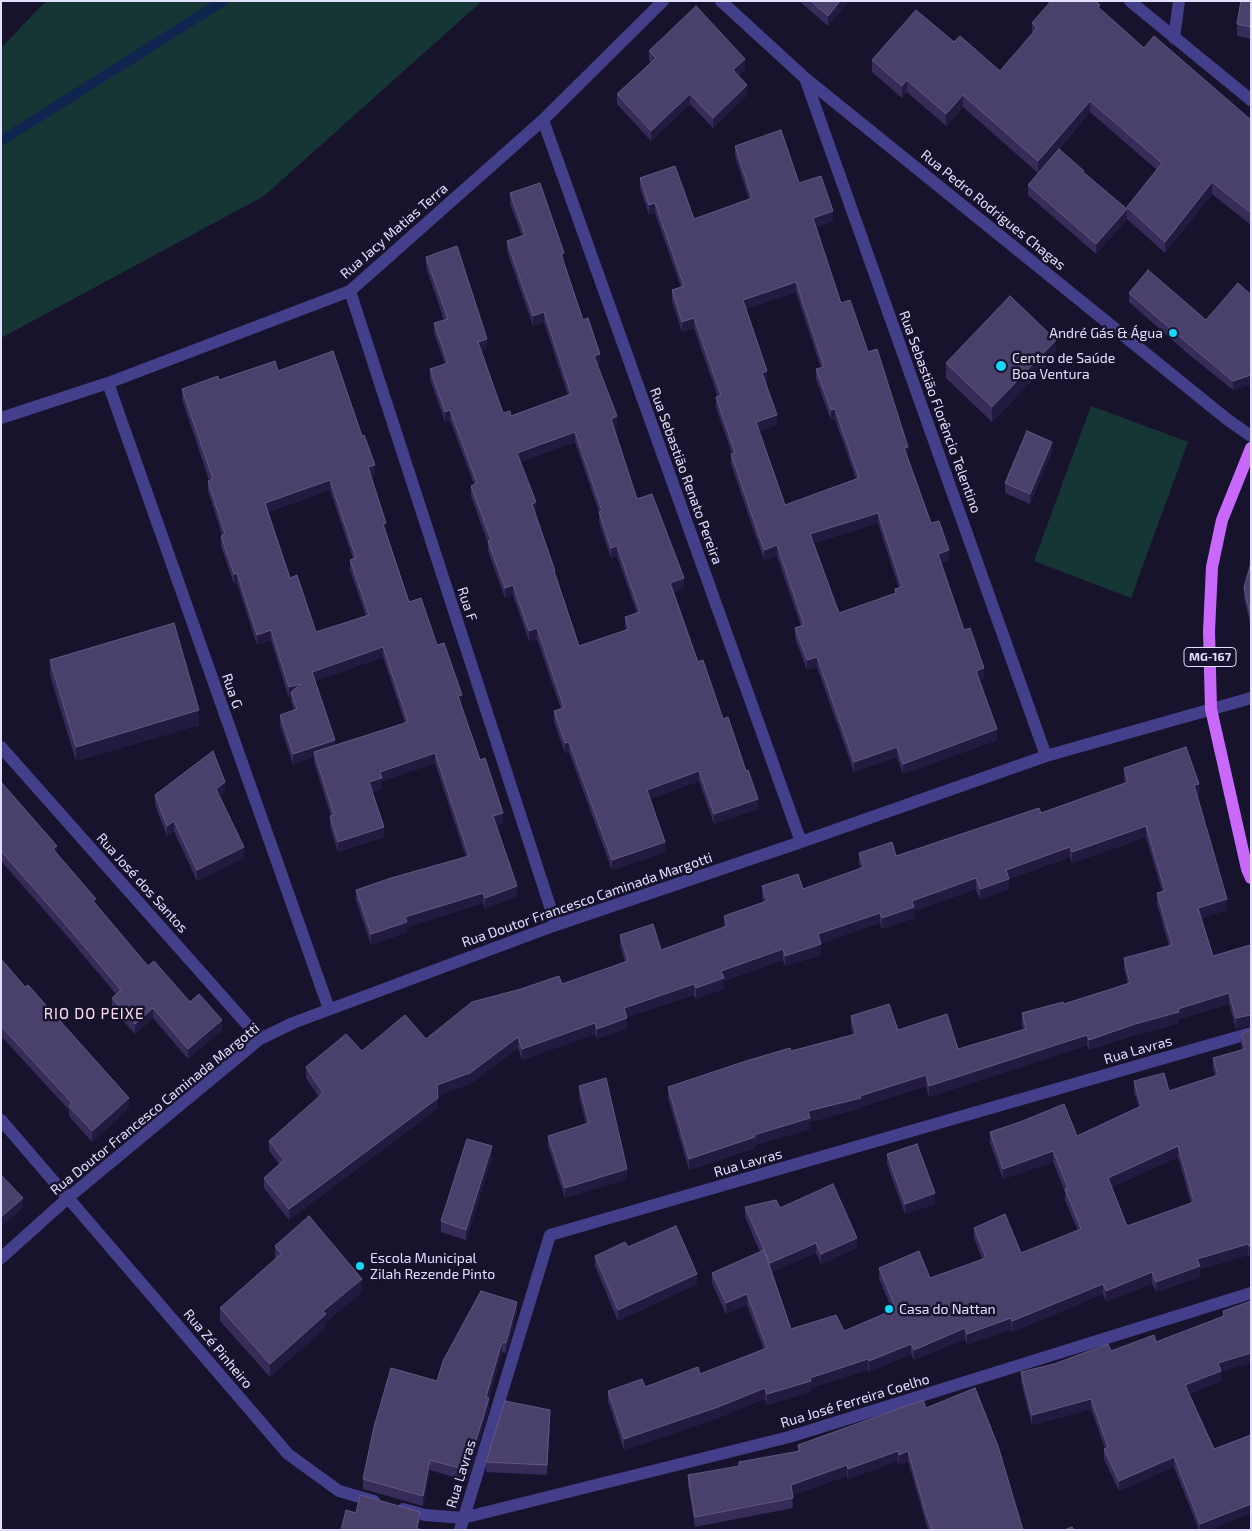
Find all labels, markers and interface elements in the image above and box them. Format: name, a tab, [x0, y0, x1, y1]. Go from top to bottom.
street label: Rua Pedro Rodrigues Chagas	[917, 146, 1069, 274]
street label: Rua Jacy Matias Terra	[337, 180, 451, 282]
street label: Rua Sebastião Florêncio Telentino	[895, 309, 985, 515]
place label: André Gás & Água	[1049, 325, 1163, 341]
marker: André Gás & Água	[1167, 327, 1179, 339]
place label: Centro de Saúde Boa Ventura	[1012, 350, 1115, 382]
marker: Centro de Saúde Boa Ventura	[994, 359, 1008, 373]
street label: Rua Sebastião Renato Pereira	[646, 385, 726, 567]
street label: Rua F	[454, 585, 480, 623]
road number: MG-167	[1184, 648, 1236, 666]
street label: Rua G	[218, 671, 246, 711]
street label: Rua José dos Santos	[93, 830, 191, 936]
street label: Rua Doutor Francesco Caminada Margotti	[459, 849, 715, 951]
district label: RIO DO PEIXE	[42, 1005, 146, 1023]
street label: Rua Doutor Francesco Caminada Margotti	[47, 1019, 263, 1199]
street label: Rua Lavras	[1102, 1032, 1174, 1068]
street label: Rua Lavras	[712, 1145, 784, 1181]
place label: Escola Municipal Zilah Rezende Pinto	[370, 1250, 495, 1282]
marker: Escola Municipal Zilah Rezende Pinto	[354, 1260, 366, 1272]
place label: Casa do Nattan	[899, 1301, 996, 1317]
marker: Casa do Nattan	[883, 1303, 895, 1315]
street label: Rua Zé Pinheiro	[180, 1306, 256, 1392]
street label: Rua José Ferreira Coelho	[778, 1370, 932, 1432]
street label: Rua Lavras	[443, 1438, 479, 1510]

